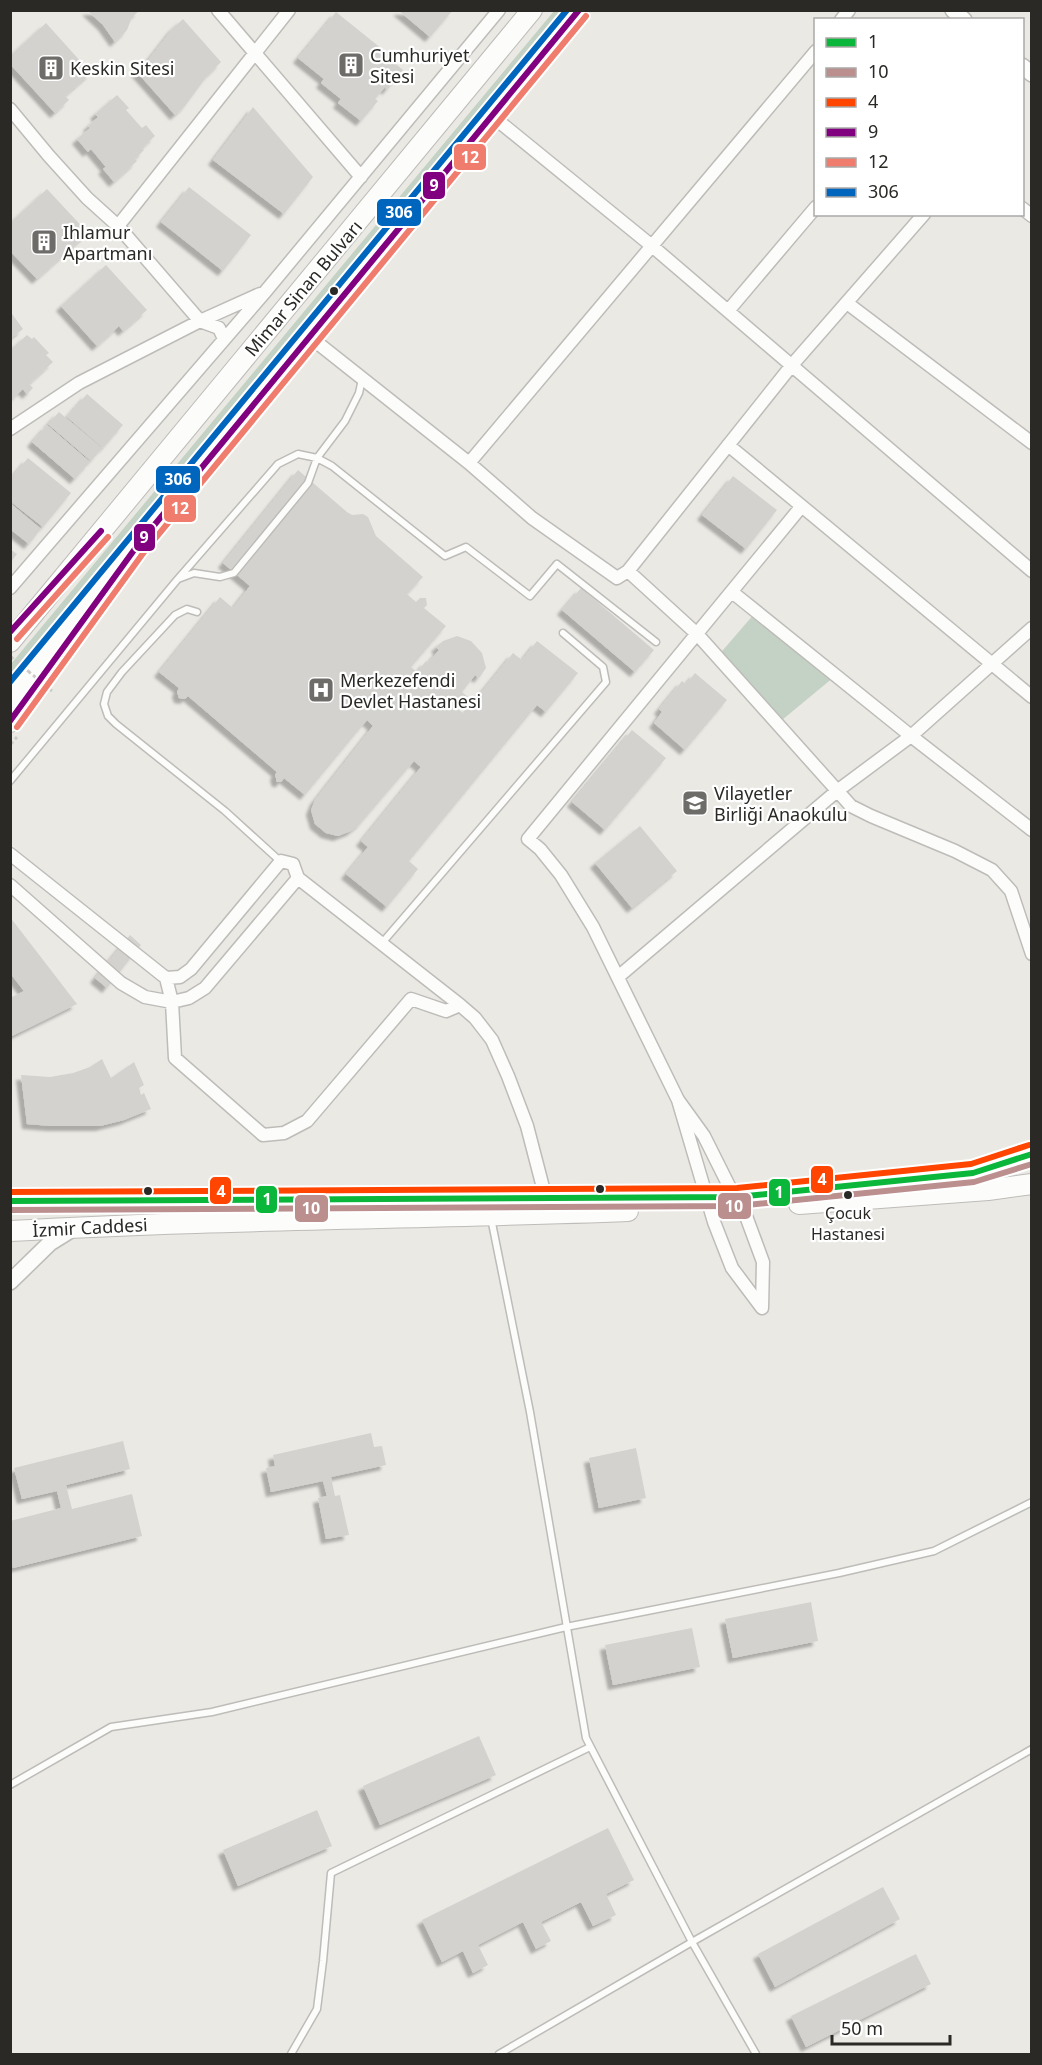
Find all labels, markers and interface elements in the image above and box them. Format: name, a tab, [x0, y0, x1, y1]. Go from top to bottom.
legend	[814, 18, 1024, 216]
text: 1	[868, 29, 878, 53]
place label: Cumhuriyet Sitesi	[370, 43, 470, 88]
building icon: Cumhuriyet Sitesi	[336, 50, 366, 80]
building icon: Keskin Sitesi	[36, 53, 66, 83]
place label: Keskin Sitesi	[70, 56, 174, 80]
text: 10	[868, 59, 889, 83]
text: 4	[868, 89, 878, 113]
text: 9	[868, 119, 878, 143]
line badge: 12	[453, 143, 487, 171]
text: 12	[461, 146, 479, 168]
text: 12	[868, 149, 889, 173]
line badge: 9	[422, 171, 446, 200]
text: 9	[429, 174, 439, 196]
text: 306	[868, 179, 899, 203]
line badge: 306	[376, 198, 422, 227]
text: 306	[385, 201, 413, 223]
street label: Mimar Sinan Bulvarı	[239, 215, 367, 361]
place label: Ihlamur Apartmanı	[63, 220, 152, 265]
building icon: Ihlamur Apartmanı	[29, 227, 59, 257]
unlabelled marker	[328, 285, 340, 297]
line badge: 306	[155, 465, 201, 494]
text: 306	[164, 468, 192, 490]
line badge: 12	[163, 494, 197, 523]
text: 12	[171, 497, 189, 519]
line badge: 9	[133, 523, 156, 552]
text: 9	[139, 526, 149, 548]
place label: Merkezefendi Devlet Hastanesi	[340, 668, 481, 713]
hospital icon: Merkezefendi Devlet Hastanesi	[306, 675, 336, 705]
place label: Vilayetler Birliği Anaokulu	[714, 781, 848, 826]
school or university icon: Vilayetler Birliği Anaokulu	[680, 788, 710, 818]
line badge: 4	[810, 1165, 834, 1194]
text: 4	[817, 1168, 827, 1190]
line badge: 4	[209, 1176, 232, 1205]
line badge: 1	[768, 1178, 791, 1207]
text: 4	[216, 1180, 226, 1202]
text: 1	[774, 1181, 784, 1203]
unlabelled marker	[594, 1183, 606, 1195]
unlabelled marker	[142, 1185, 154, 1197]
line badge: 1	[255, 1185, 278, 1214]
text: 1	[262, 1188, 272, 1210]
marker: Çocuk Hastanesi	[842, 1189, 854, 1201]
line badge: 10	[717, 1192, 752, 1220]
line badge: 10	[294, 1194, 329, 1223]
text: 10	[725, 1195, 743, 1217]
text: 10	[302, 1197, 320, 1219]
place label: Çocuk Hastanesi	[811, 1202, 885, 1245]
street label: İzmir Caddesi	[32, 1212, 148, 1242]
scale bar	[832, 2008, 950, 2046]
text: 50 m	[841, 2016, 883, 2040]

